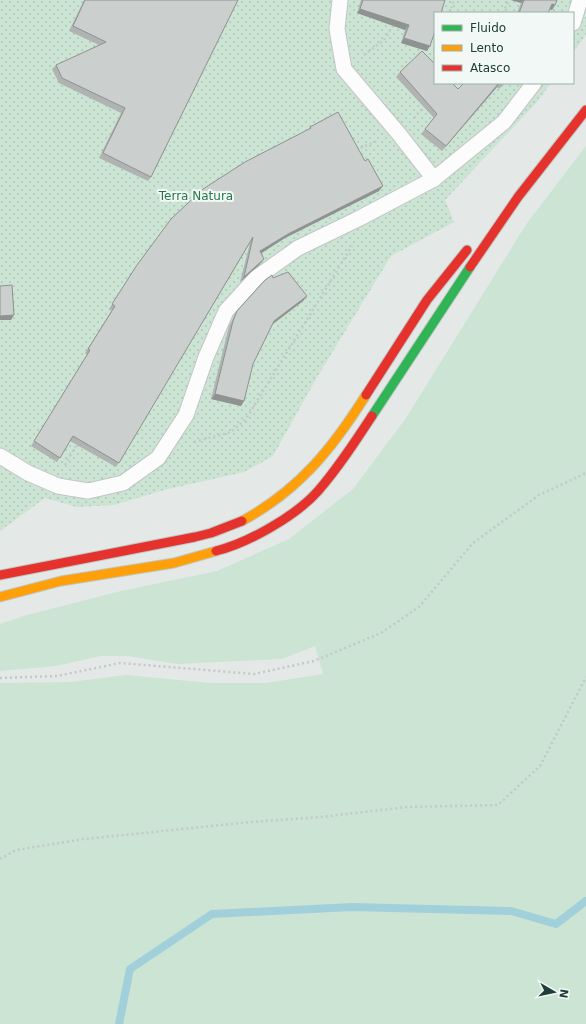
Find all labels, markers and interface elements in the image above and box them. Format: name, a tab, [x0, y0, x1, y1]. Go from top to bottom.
legend	[434, 12, 574, 84]
text: Fluido	[470, 21, 506, 35]
text: Lento	[470, 41, 504, 55]
text: Atasco	[470, 61, 510, 75]
park label: Terra Natura	[158, 189, 233, 203]
north arrow	[534, 972, 574, 1012]
text: N	[556, 988, 571, 999]

